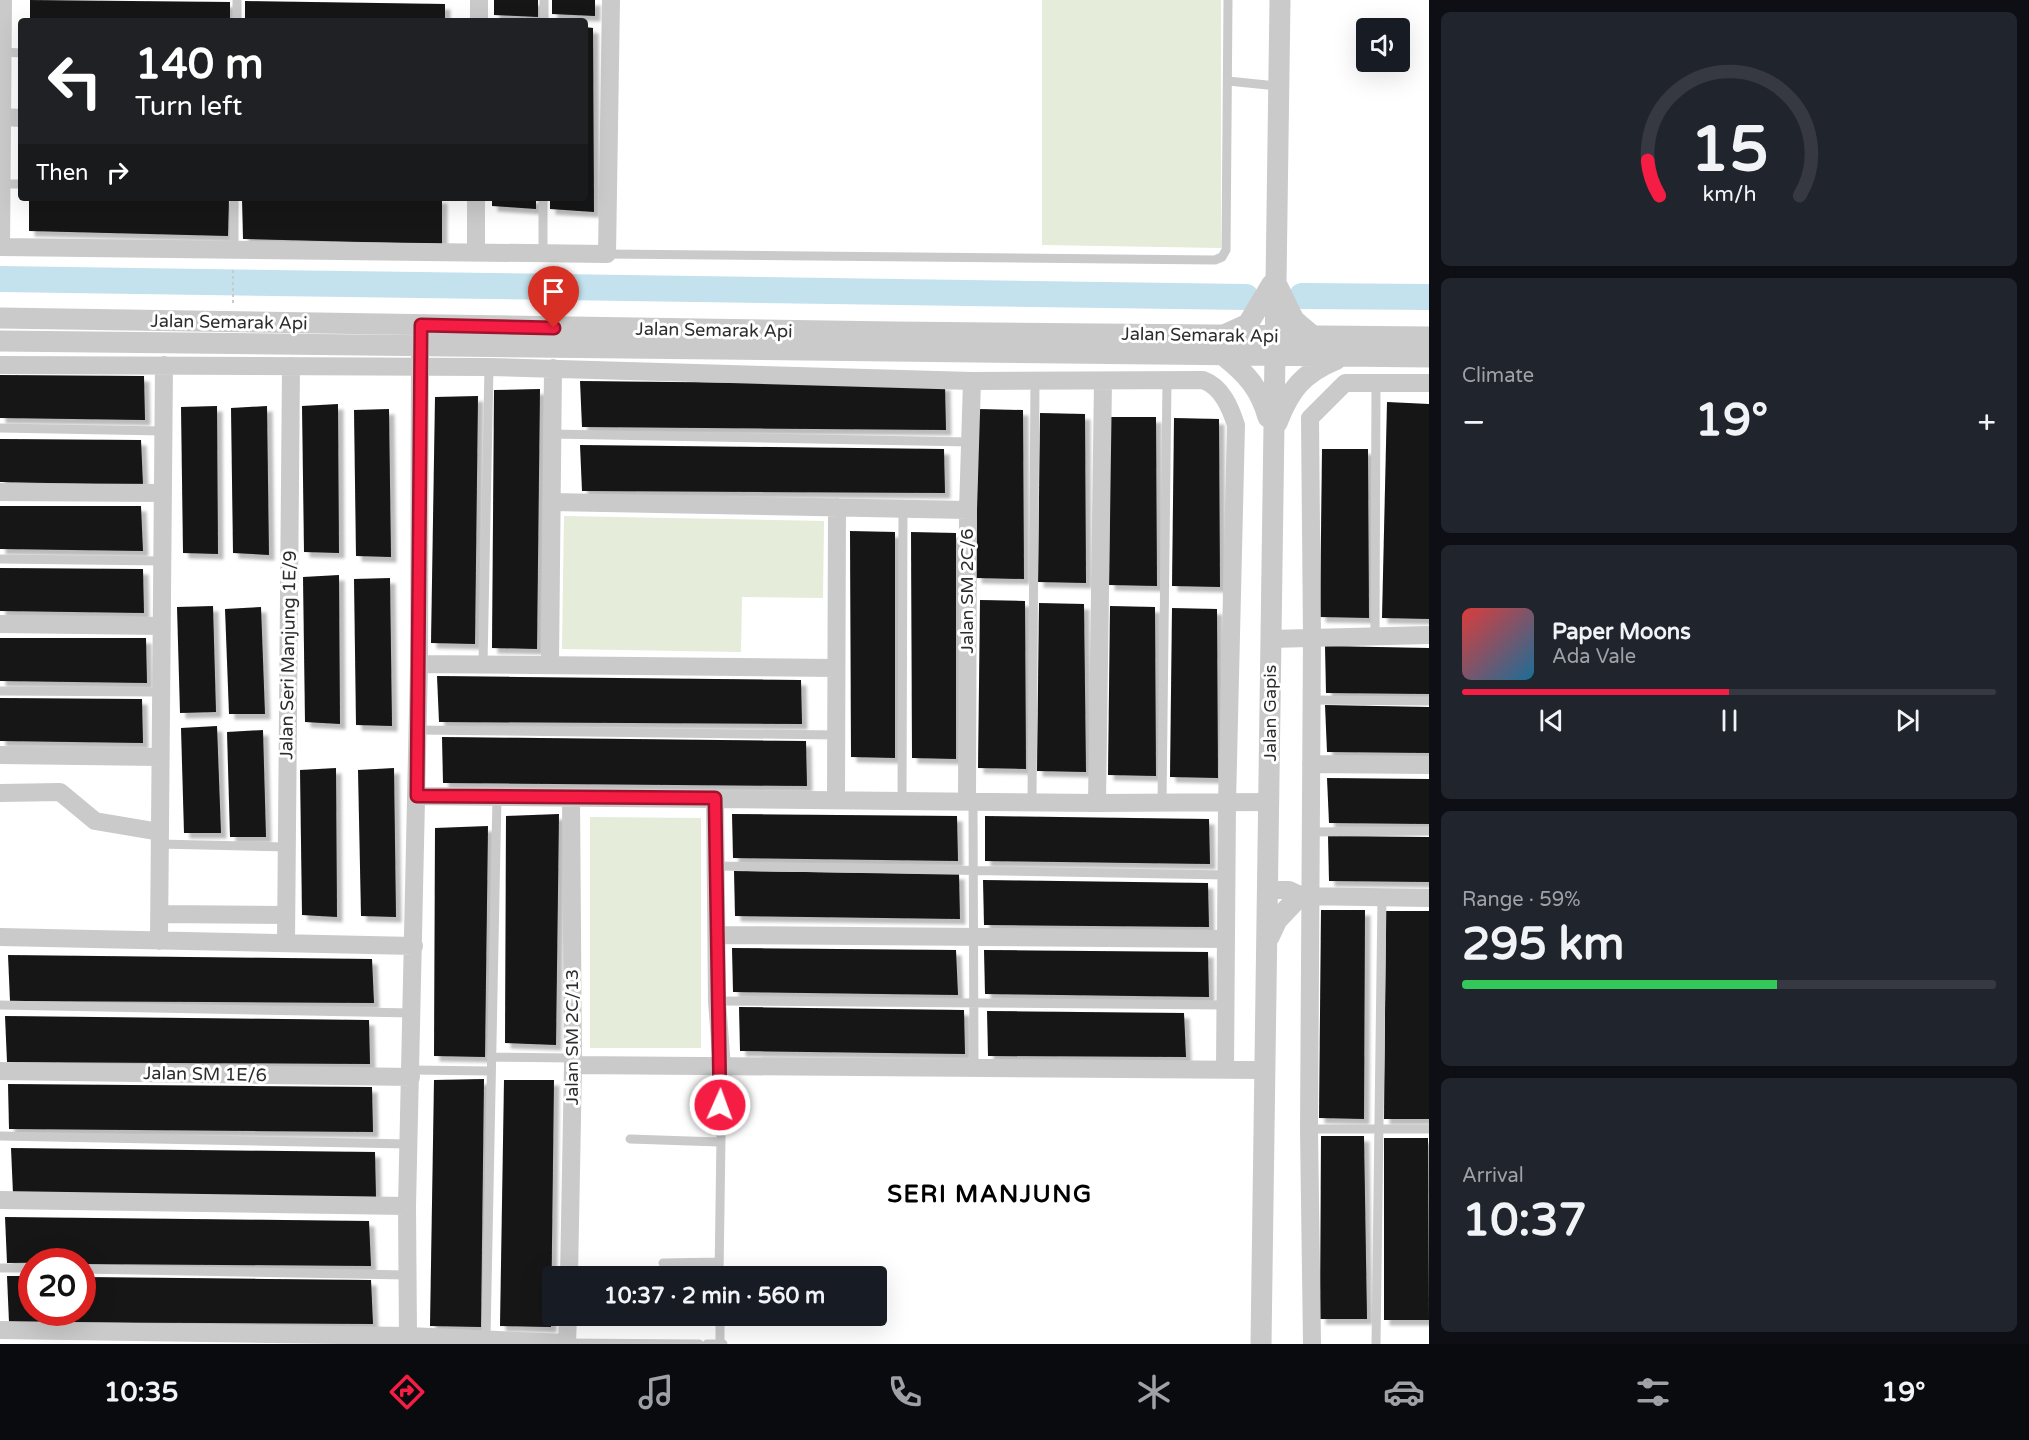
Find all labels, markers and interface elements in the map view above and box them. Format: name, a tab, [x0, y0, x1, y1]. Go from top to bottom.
map controls	[1356, 18, 1410, 72]
button: sound	[1356, 18, 1410, 72]
text: 140 m	[135, 39, 264, 90]
icon: left	[36, 42, 114, 120]
text: Turn left	[135, 90, 242, 123]
text: 15	[1690, 113, 1768, 188]
icon: right	[101, 156, 134, 189]
text: Then	[36, 160, 89, 186]
text: km/h	[1702, 182, 1756, 208]
pin	[528, 266, 579, 328]
icon: arrive	[537, 275, 570, 308]
street label: Jalan Semarak Api	[150, 310, 308, 334]
street label: Jalan Semarak Api	[635, 318, 793, 342]
street label: Jalan Semarak Api	[1121, 323, 1279, 347]
text: Climate	[1462, 364, 1534, 388]
text: 19°	[1695, 394, 1768, 448]
text: −	[1462, 403, 1486, 442]
text: +	[1977, 403, 1996, 442]
street label: Jalan SM 2C/6	[956, 529, 978, 654]
street label: Jalan Seri Manjung 1E/9	[275, 550, 301, 760]
text: Paper Moons	[1552, 619, 1691, 645]
text: Ada Vale	[1552, 645, 1636, 669]
street label: Jalan Gapis	[1259, 665, 1281, 761]
icon: previous	[1535, 704, 1568, 737]
icon: pause	[1713, 704, 1746, 737]
icon: next	[1891, 704, 1924, 737]
text: Range · 59%	[1462, 888, 1581, 912]
text: 295 km	[1462, 918, 1624, 972]
street label: Jalan SM 2C/13	[561, 969, 583, 1105]
street label: Jalan SM 1E/6	[143, 1062, 267, 1086]
position arrow	[688, 1073, 752, 1137]
text: Arrival	[1462, 1164, 1524, 1188]
district label: SERI MANJUNG	[887, 1180, 1093, 1209]
text: 10:37	[1462, 1194, 1587, 1248]
speed limit sign: 20	[18, 1248, 96, 1326]
text: 10:37 · 2 min · 560 m	[604, 1283, 825, 1309]
icon: directions	[386, 1371, 428, 1413]
icon: music	[635, 1371, 677, 1413]
icon: phone	[884, 1371, 926, 1413]
icon: climate	[1133, 1371, 1175, 1413]
icon: car	[1383, 1371, 1425, 1413]
icon: filters	[1632, 1371, 1674, 1413]
text: 10:35	[104, 1376, 178, 1409]
text: 19°	[1881, 1376, 1925, 1409]

